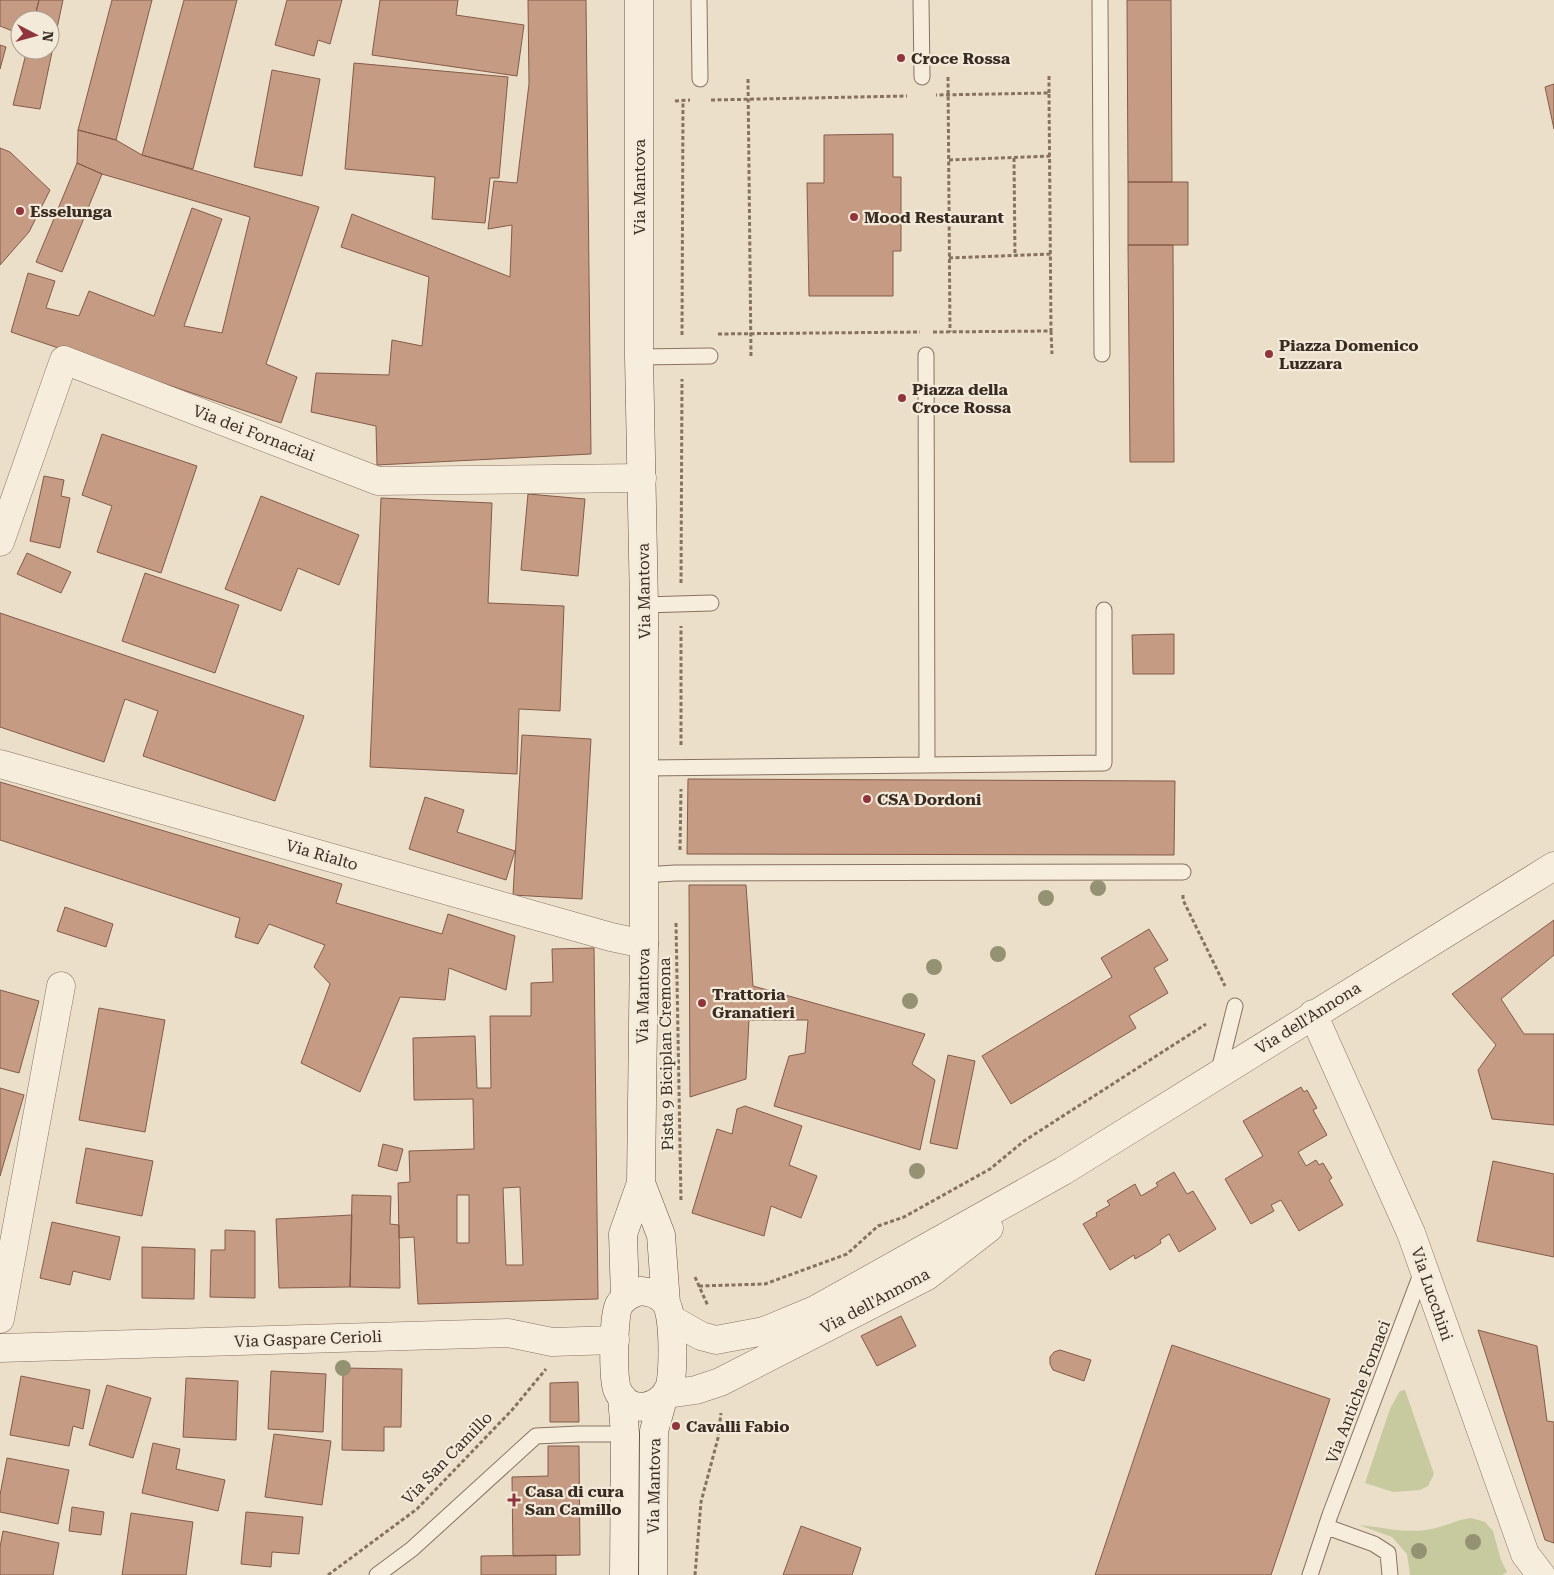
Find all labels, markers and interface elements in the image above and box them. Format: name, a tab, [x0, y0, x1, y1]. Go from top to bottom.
north arrow	[10, 10, 60, 60]
text: N	[39, 30, 56, 43]
place label: Croce Rossa	[911, 49, 1011, 68]
marker: Croce Rossa	[895, 52, 907, 64]
street label: Via Mantova	[630, 139, 649, 235]
place label: Esselunga	[30, 202, 113, 221]
marker: Esselunga	[14, 205, 26, 217]
place label: Mood Restaurant	[864, 208, 1004, 227]
marker: Mood Restaurant	[848, 211, 860, 223]
place label: Piazza Domenico Luzzara	[1279, 336, 1419, 373]
marker: Piazza Domenico Luzzara	[1263, 348, 1275, 360]
place label: Piazza della Croce Rossa	[912, 380, 1012, 417]
marker: Piazza della Croce Rossa	[896, 392, 908, 404]
street label: Via dei Fornaciai	[190, 401, 318, 465]
street label: Via Mantova	[634, 543, 654, 639]
place label: CSA Dordoni	[877, 790, 982, 809]
marker: CSA Dordoni	[861, 793, 873, 805]
street label: Via Rialto	[284, 836, 361, 874]
street label: Via Mantova	[633, 948, 653, 1044]
street label: Pista 9 Biciplan Cremona	[655, 957, 677, 1151]
street label: Via dell'Annona	[1252, 978, 1364, 1058]
place label: Trattoria Granatieri	[712, 985, 796, 1022]
marker: Trattoria Granatieri	[696, 997, 708, 1009]
street label: Via Lucchini	[1407, 1245, 1457, 1343]
street label: Via dell'Annona	[817, 1264, 933, 1338]
street label: Via Antiche Fornaci	[1322, 1318, 1394, 1466]
street label: Via Gaspare Cerioli	[234, 1327, 382, 1351]
street label: Via San Camillo	[398, 1408, 496, 1508]
place label: Cavalli Fabio	[686, 1417, 790, 1436]
marker: Cavalli Fabio	[670, 1420, 682, 1432]
street label: Via Mantova	[644, 1438, 664, 1534]
place label: Casa di cura San Camillo	[525, 1482, 624, 1519]
marker: Casa di cura San Camillo	[507, 1493, 521, 1507]

